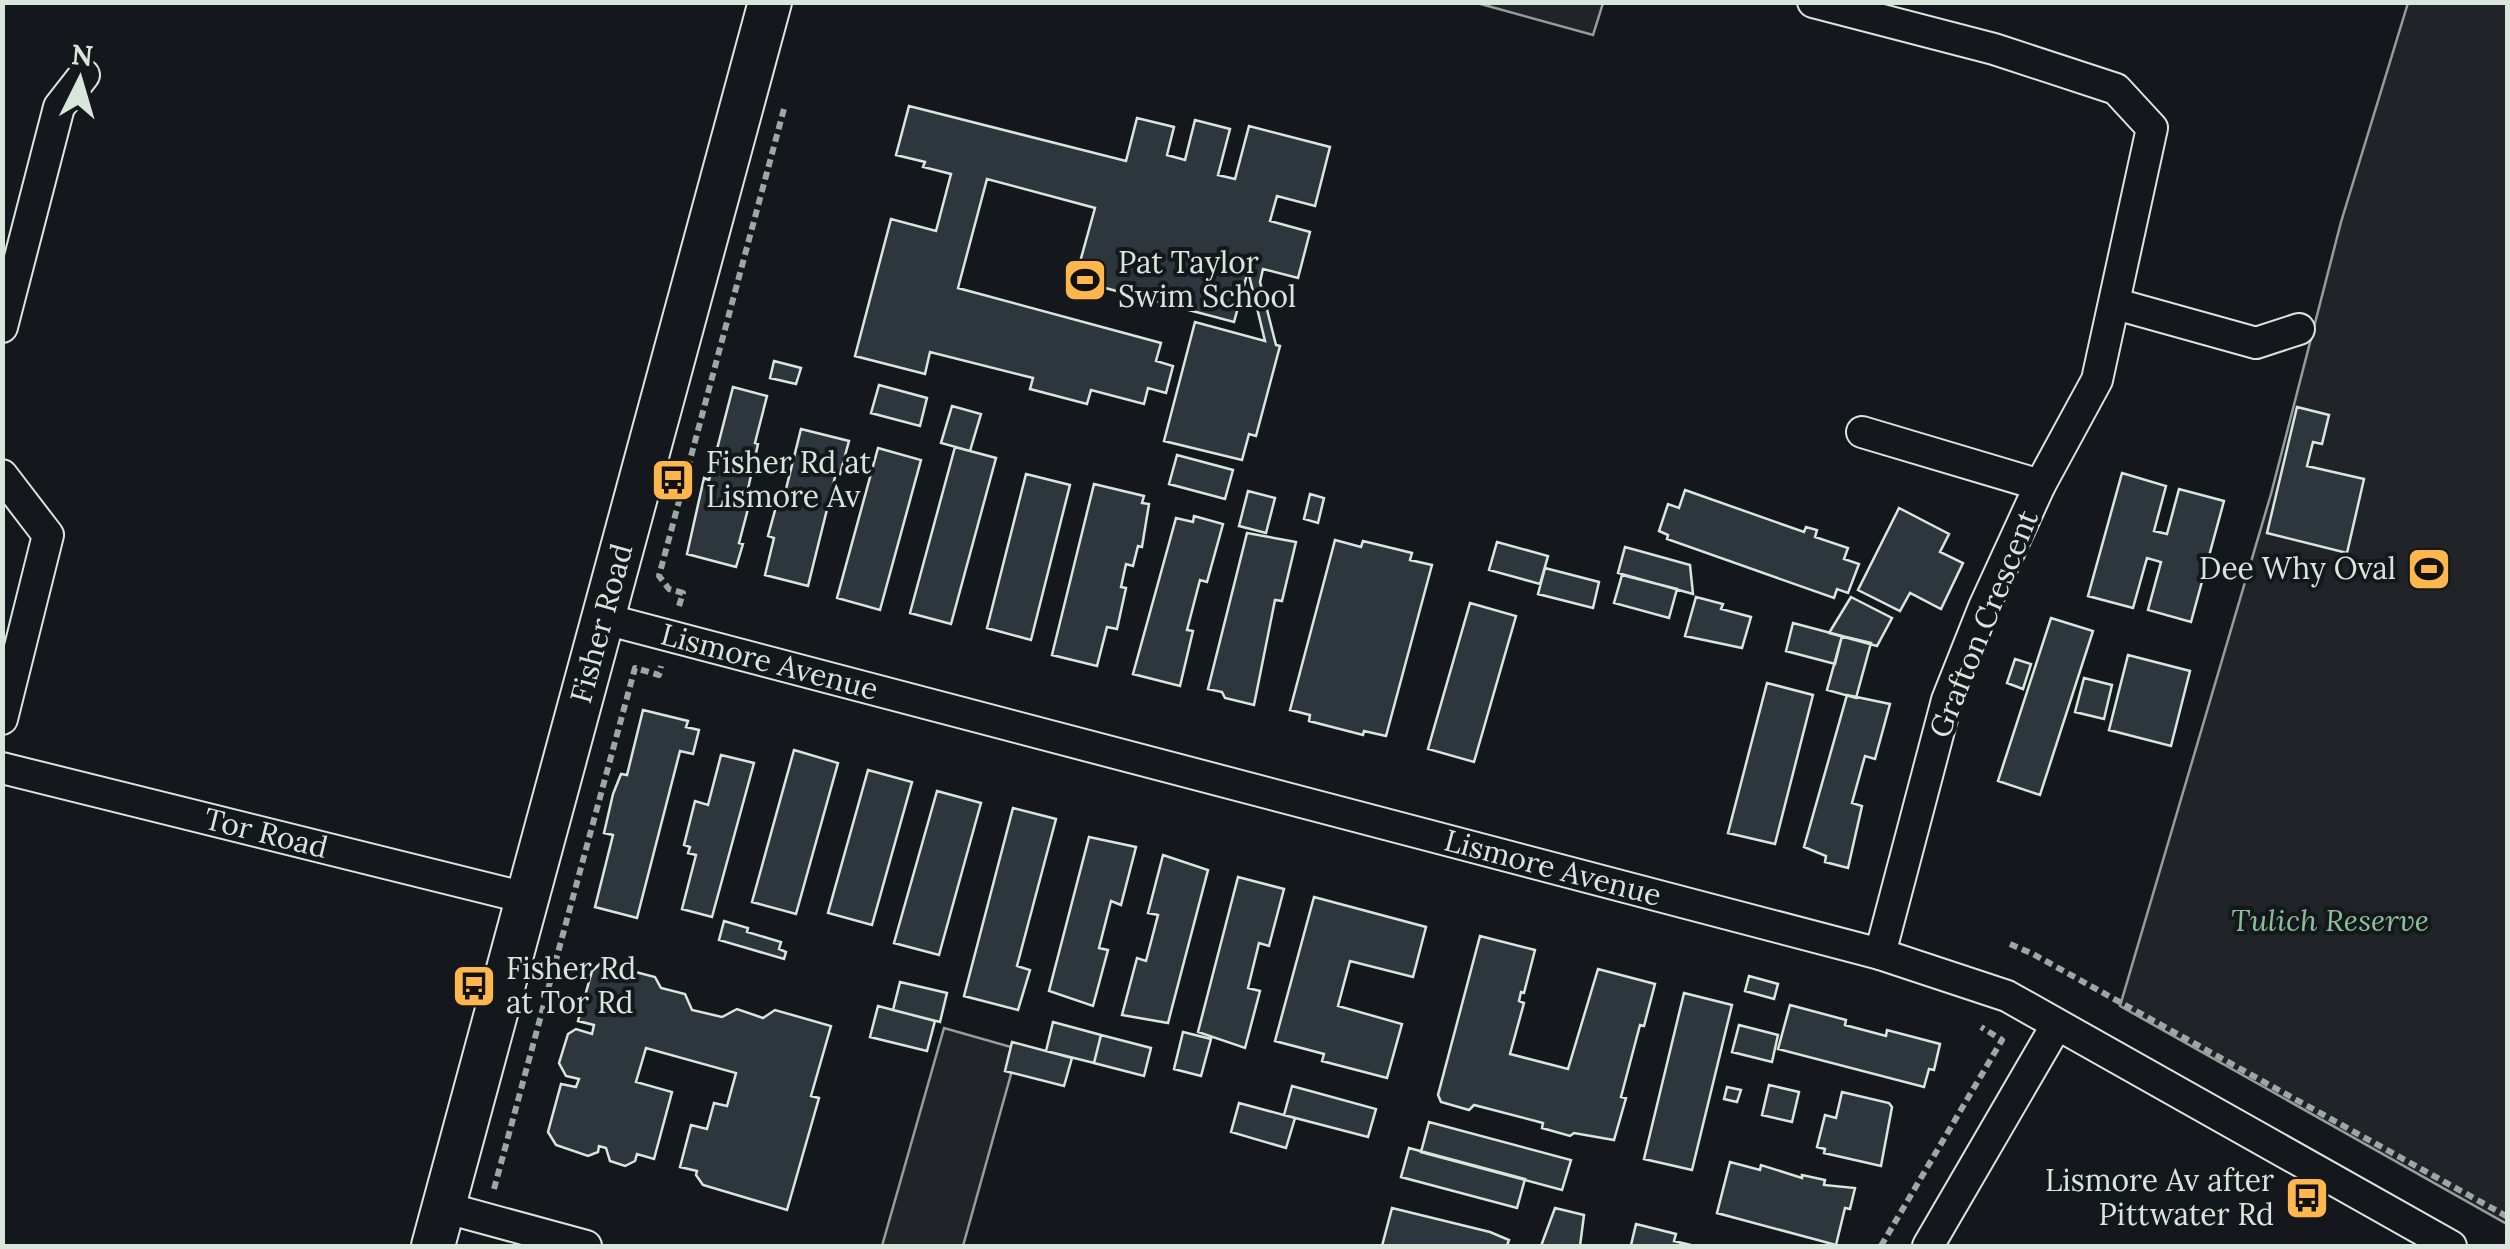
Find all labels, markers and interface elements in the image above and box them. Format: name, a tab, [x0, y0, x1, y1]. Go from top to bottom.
north arrow	[30, 30, 130, 130]
text: N	[70, 36, 95, 74]
place label: Pat Taylor Swim School	[1118, 243, 1296, 315]
sports icon: Pat Taylor Swim School	[1062, 257, 1108, 303]
place label: Fisher Rd at Lismore Av	[706, 443, 871, 515]
bus stop icon: Fisher Rd at Lismore Av	[650, 457, 696, 503]
street label: Grafton Crescent	[1920, 504, 2046, 743]
street label: Fisher Road	[561, 539, 640, 707]
sports icon: Dee Why Oval	[2406, 546, 2452, 592]
place label: Dee Why Oval	[2199, 549, 2396, 588]
street label: Lismore Avenue	[657, 615, 882, 708]
street label: Tor Road	[201, 799, 332, 866]
street label: Lismore Avenue	[1440, 820, 1666, 914]
park label: Tulich Reserve	[2231, 901, 2429, 939]
place label: Fisher Rd at Tor Rd	[506, 949, 636, 1021]
bus stop icon: Fisher Rd at Tor Rd	[451, 963, 497, 1009]
place label: Lismore Av after Pittwater Rd	[2045, 1161, 2274, 1233]
bus stop icon: Lismore Av after Pittwater Rd	[2284, 1175, 2330, 1221]

